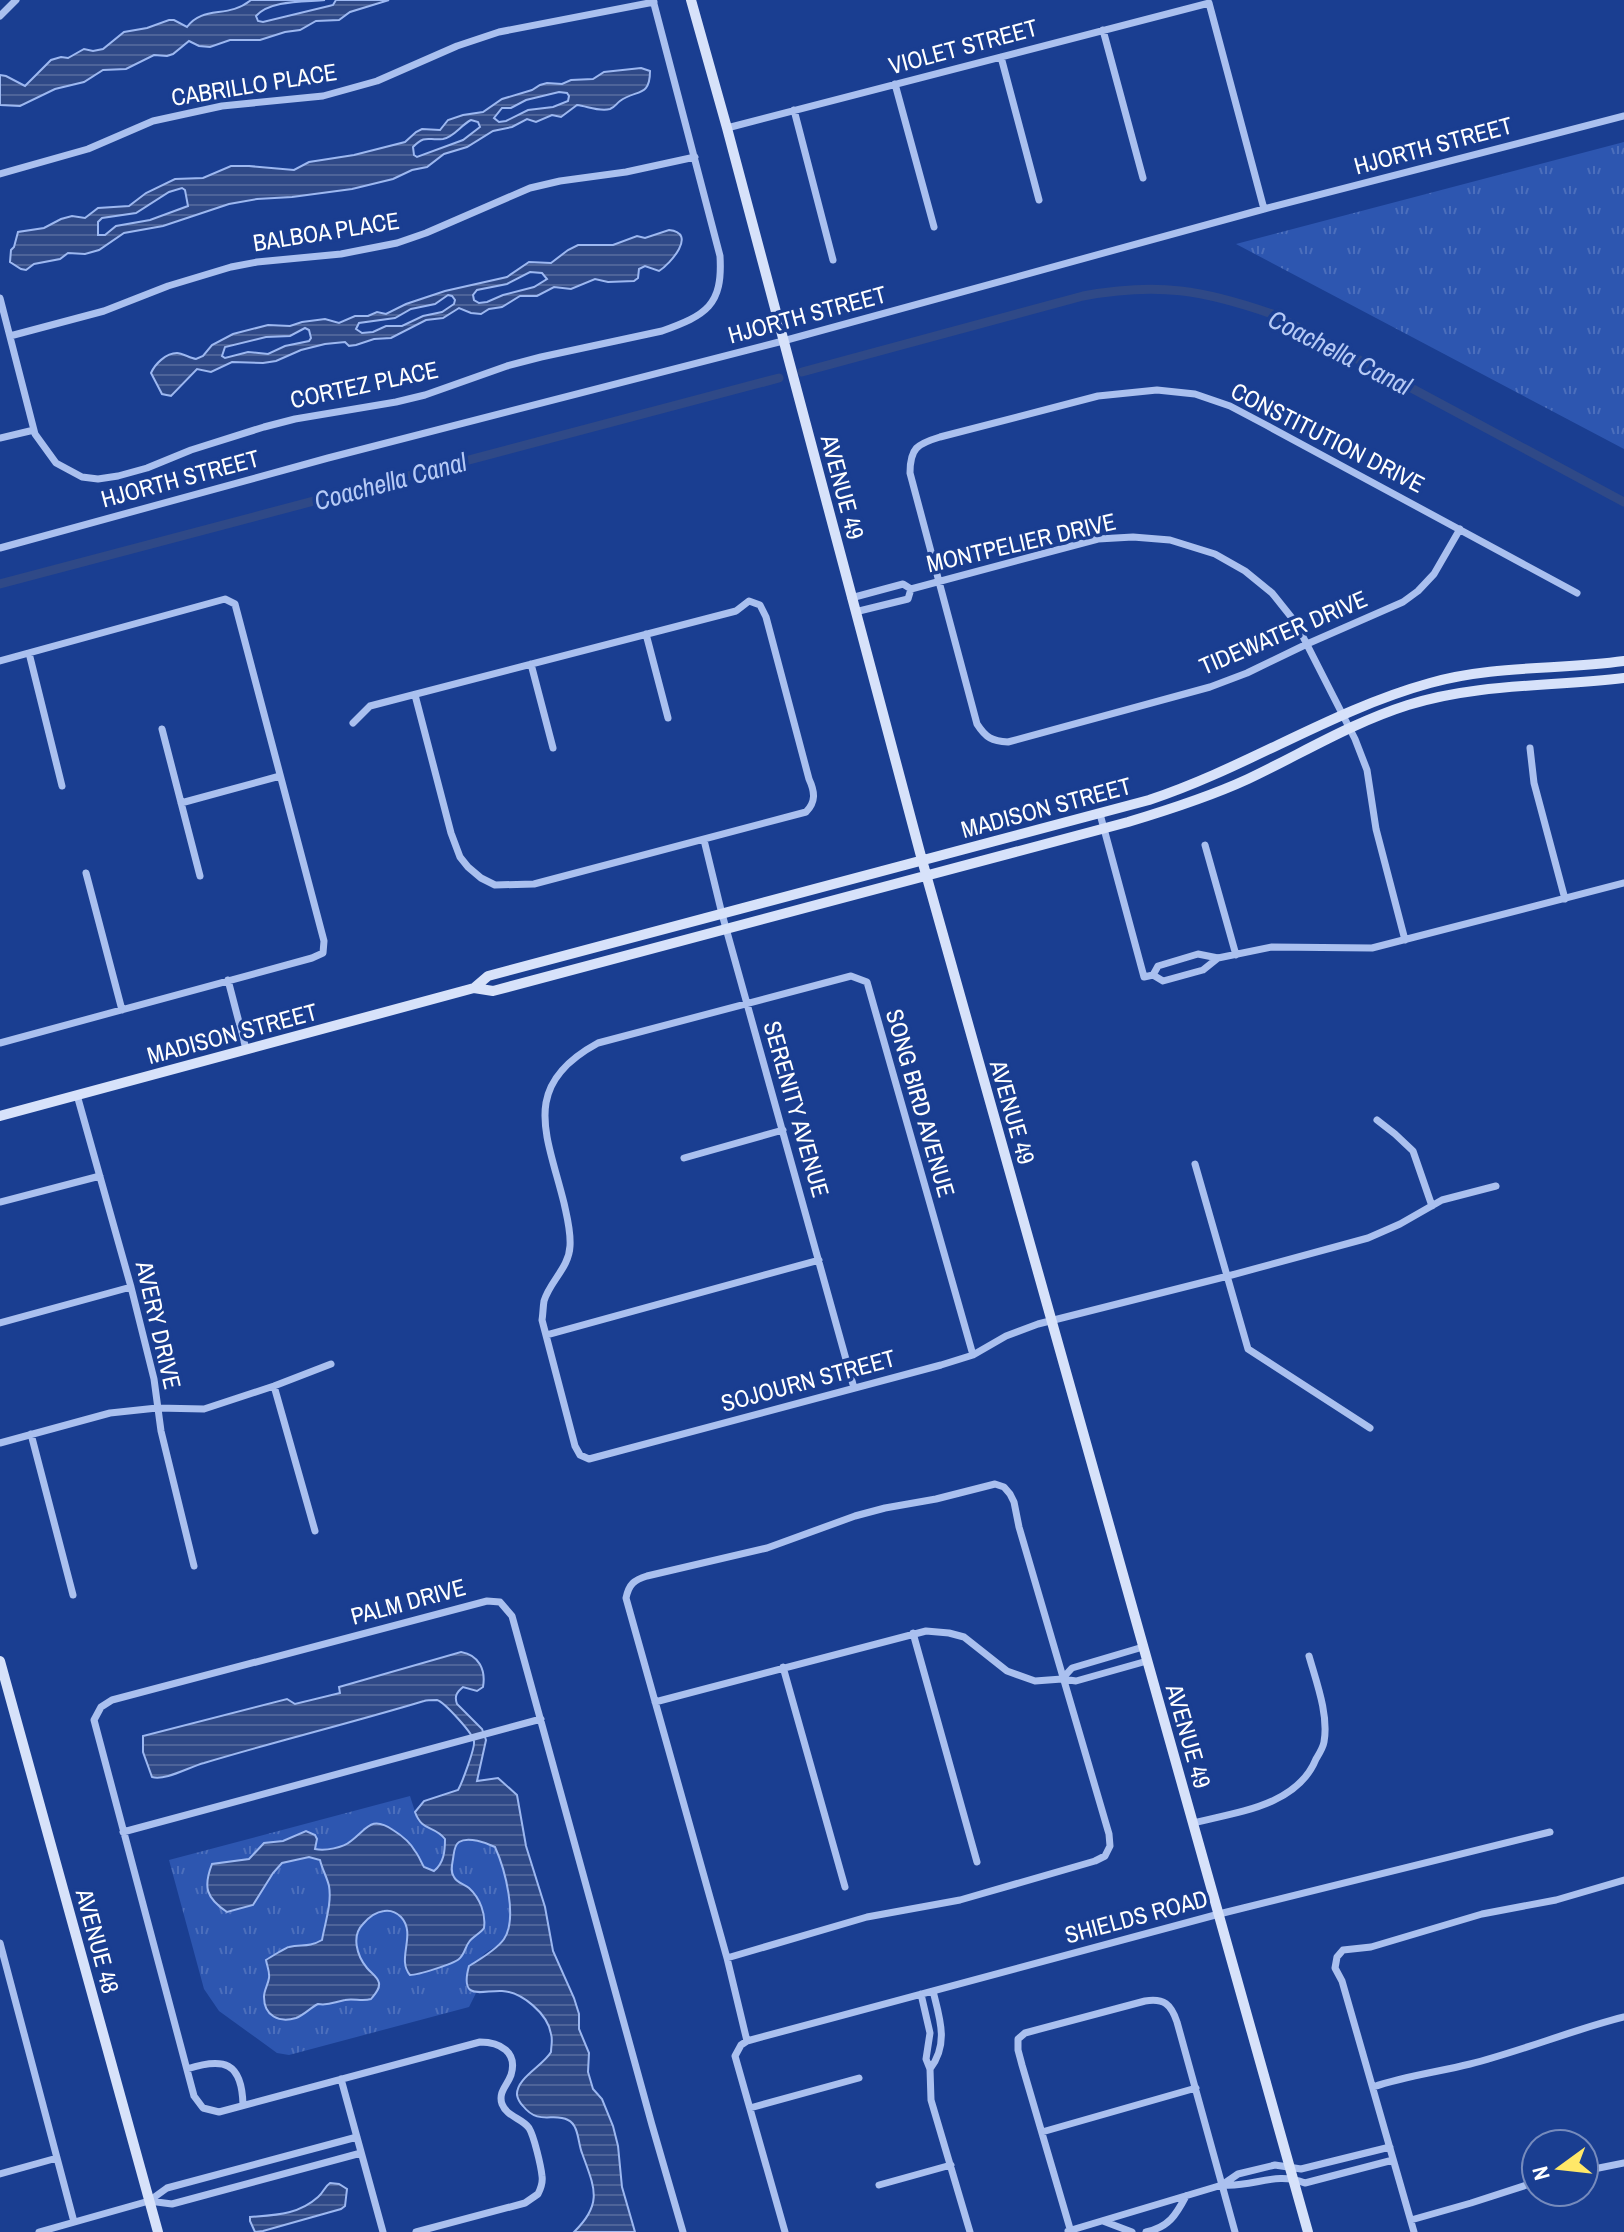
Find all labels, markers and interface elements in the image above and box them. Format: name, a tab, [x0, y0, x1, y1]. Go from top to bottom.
street label: VIOLET STREET	[885, 11, 1041, 81]
street label: CABRILLO PLACE	[169, 55, 339, 113]
street label: HJORTH STREET	[1350, 109, 1516, 181]
street label: BALBOA PLACE	[251, 204, 401, 258]
street label: HJORTH STREET	[724, 278, 890, 350]
water label: Coachella Canal	[1262, 301, 1419, 404]
street label: CORTEZ PLACE	[287, 353, 441, 415]
street label: CONSTITUTION DRIVE	[1226, 374, 1430, 500]
street label: AVENUE 49	[813, 430, 872, 543]
street label: HJORTH STREET	[97, 442, 263, 514]
water label: Coachella Canal	[310, 444, 471, 518]
street label: MONTPELIER DRIVE	[923, 505, 1119, 579]
street label: TIDEWATER DRIVE	[1194, 582, 1372, 682]
street label: MADISON STREET	[957, 769, 1135, 845]
street label: MADISON STREET	[143, 995, 321, 1071]
street label: SONG BIRD AVENUE	[879, 1005, 963, 1201]
street label: SERENITY AVENUE	[757, 1017, 837, 1201]
street label: AVENUE 49	[983, 1055, 1043, 1168]
street label: AVERY DRIVE	[129, 1257, 189, 1392]
street label: SOJOURN STREET	[717, 1341, 899, 1419]
street label: PALM DRIVE	[347, 1570, 469, 1632]
street label: AVENUE 49	[1159, 1679, 1219, 1792]
street label: SHIELDS ROAD	[1061, 1882, 1211, 1950]
street label: AVENUE 48	[68, 1884, 127, 1997]
north arrow	[1520, 2128, 1600, 2208]
text: N	[1525, 2163, 1557, 2183]

